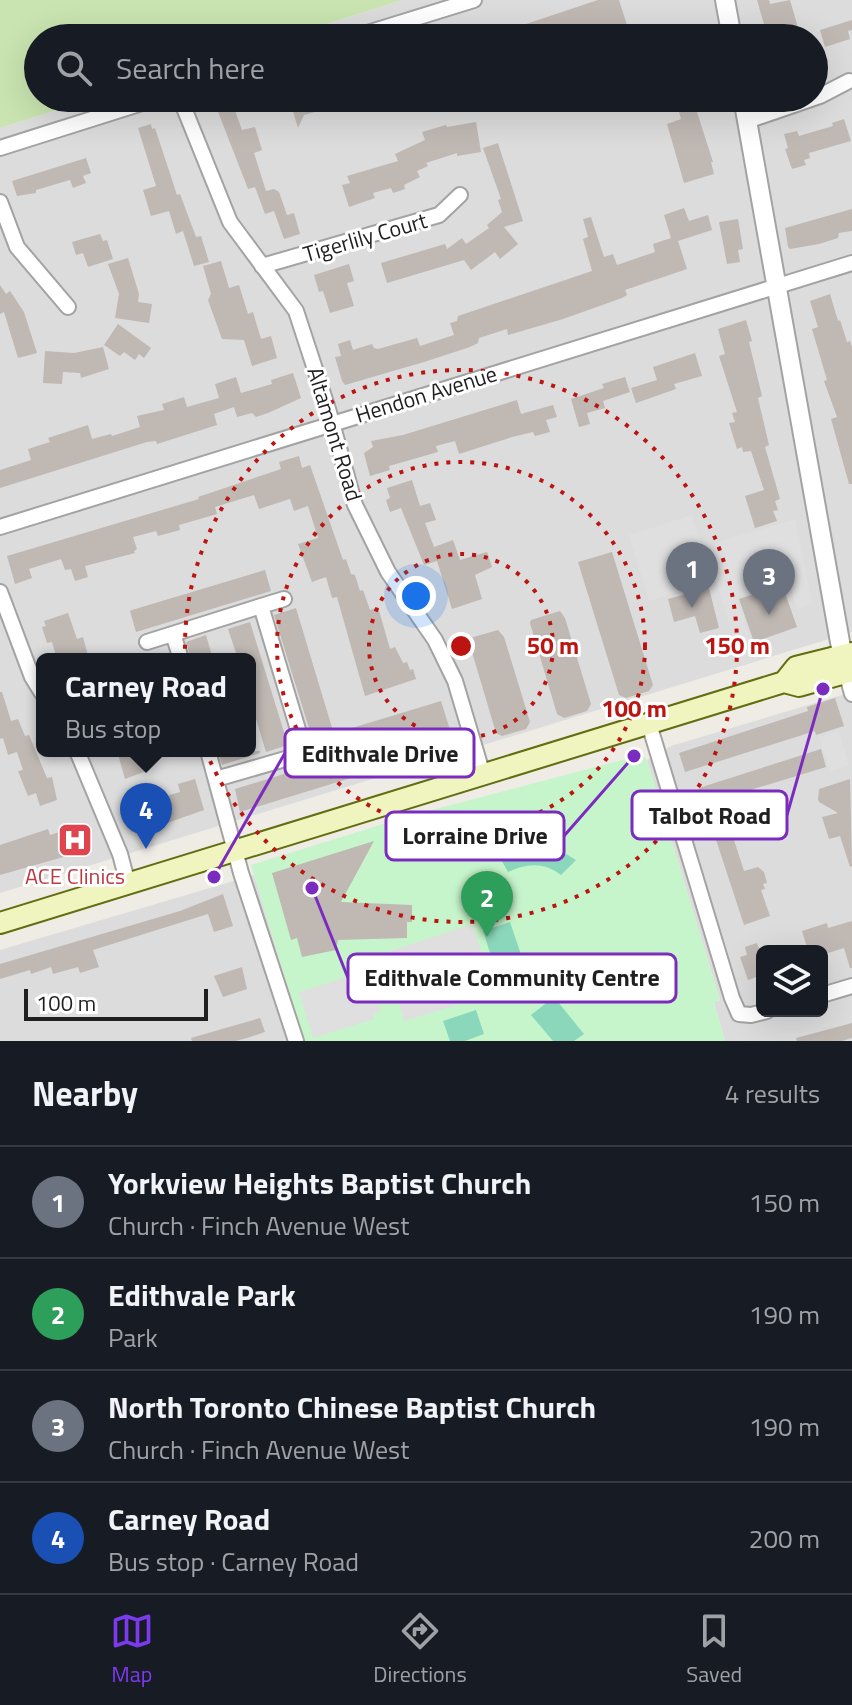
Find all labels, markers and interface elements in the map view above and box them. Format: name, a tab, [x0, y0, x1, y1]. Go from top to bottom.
search box	[24, 24, 828, 112]
text: Search here	[116, 45, 265, 91]
icon: search	[52, 46, 96, 90]
street label: Tigerlily Court	[299, 203, 431, 271]
street label: Hendon Avenue	[351, 356, 501, 432]
street label: Altamont Road	[298, 363, 372, 505]
pin: 1	[666, 542, 718, 608]
pin: 3	[743, 549, 795, 615]
your location	[396, 576, 436, 616]
text: 50 m	[527, 627, 579, 663]
text: 150 m	[704, 627, 770, 663]
centre of rings	[447, 632, 475, 660]
popup	[36, 653, 256, 757]
text: Carney Road	[65, 663, 227, 709]
text: 100 m	[601, 690, 667, 726]
text: Bus stop	[65, 709, 161, 748]
callout: Edithvale Drive	[285, 729, 474, 777]
text: Edithvale Drive	[302, 735, 458, 771]
pin: 4	[120, 783, 172, 849]
callout: Talbot Road	[632, 791, 787, 839]
text: Talbot Road	[649, 797, 771, 833]
callout: Lorraine Drive	[386, 812, 564, 860]
text: Lorraine Drive	[402, 817, 548, 853]
hospital icon: ACE Clinics	[56, 821, 94, 859]
place label: ACE Clinics	[25, 859, 125, 893]
pin: 2	[461, 871, 513, 937]
map controls	[756, 945, 828, 1017]
button: layers	[756, 945, 828, 1017]
callout: Edithvale Community Centre	[348, 954, 676, 1002]
text: Edithvale Community Centre	[364, 959, 660, 995]
scale bar	[24, 985, 208, 1021]
text: 100 m	[36, 986, 96, 1020]
text: Nearby	[32, 1067, 138, 1119]
text: 4 results	[725, 1074, 820, 1113]
text: Yorkview Heights Baptist Church	[108, 1160, 531, 1206]
text: 1	[51, 1183, 65, 1222]
text: 150 m	[749, 1183, 820, 1222]
text: Church · Finch Avenue West	[108, 1206, 409, 1245]
text: Edithvale Park	[108, 1272, 296, 1318]
text: 2	[51, 1295, 65, 1334]
text: 190 m	[749, 1295, 820, 1334]
text: Park	[108, 1318, 158, 1357]
text: North Toronto Chinese Baptist Church	[108, 1384, 596, 1430]
text: 3	[51, 1407, 65, 1446]
text: 190 m	[749, 1407, 820, 1446]
text: Church · Finch Avenue West	[108, 1430, 409, 1469]
text: Carney Road	[108, 1496, 270, 1542]
text: 4	[51, 1519, 65, 1558]
text: 200 m	[749, 1519, 820, 1558]
text: Bus stop · Carney Road	[108, 1542, 359, 1581]
tab: Map	[110, 1609, 154, 1691]
tab: Directions	[373, 1609, 467, 1691]
tab: Saved	[686, 1609, 742, 1691]

